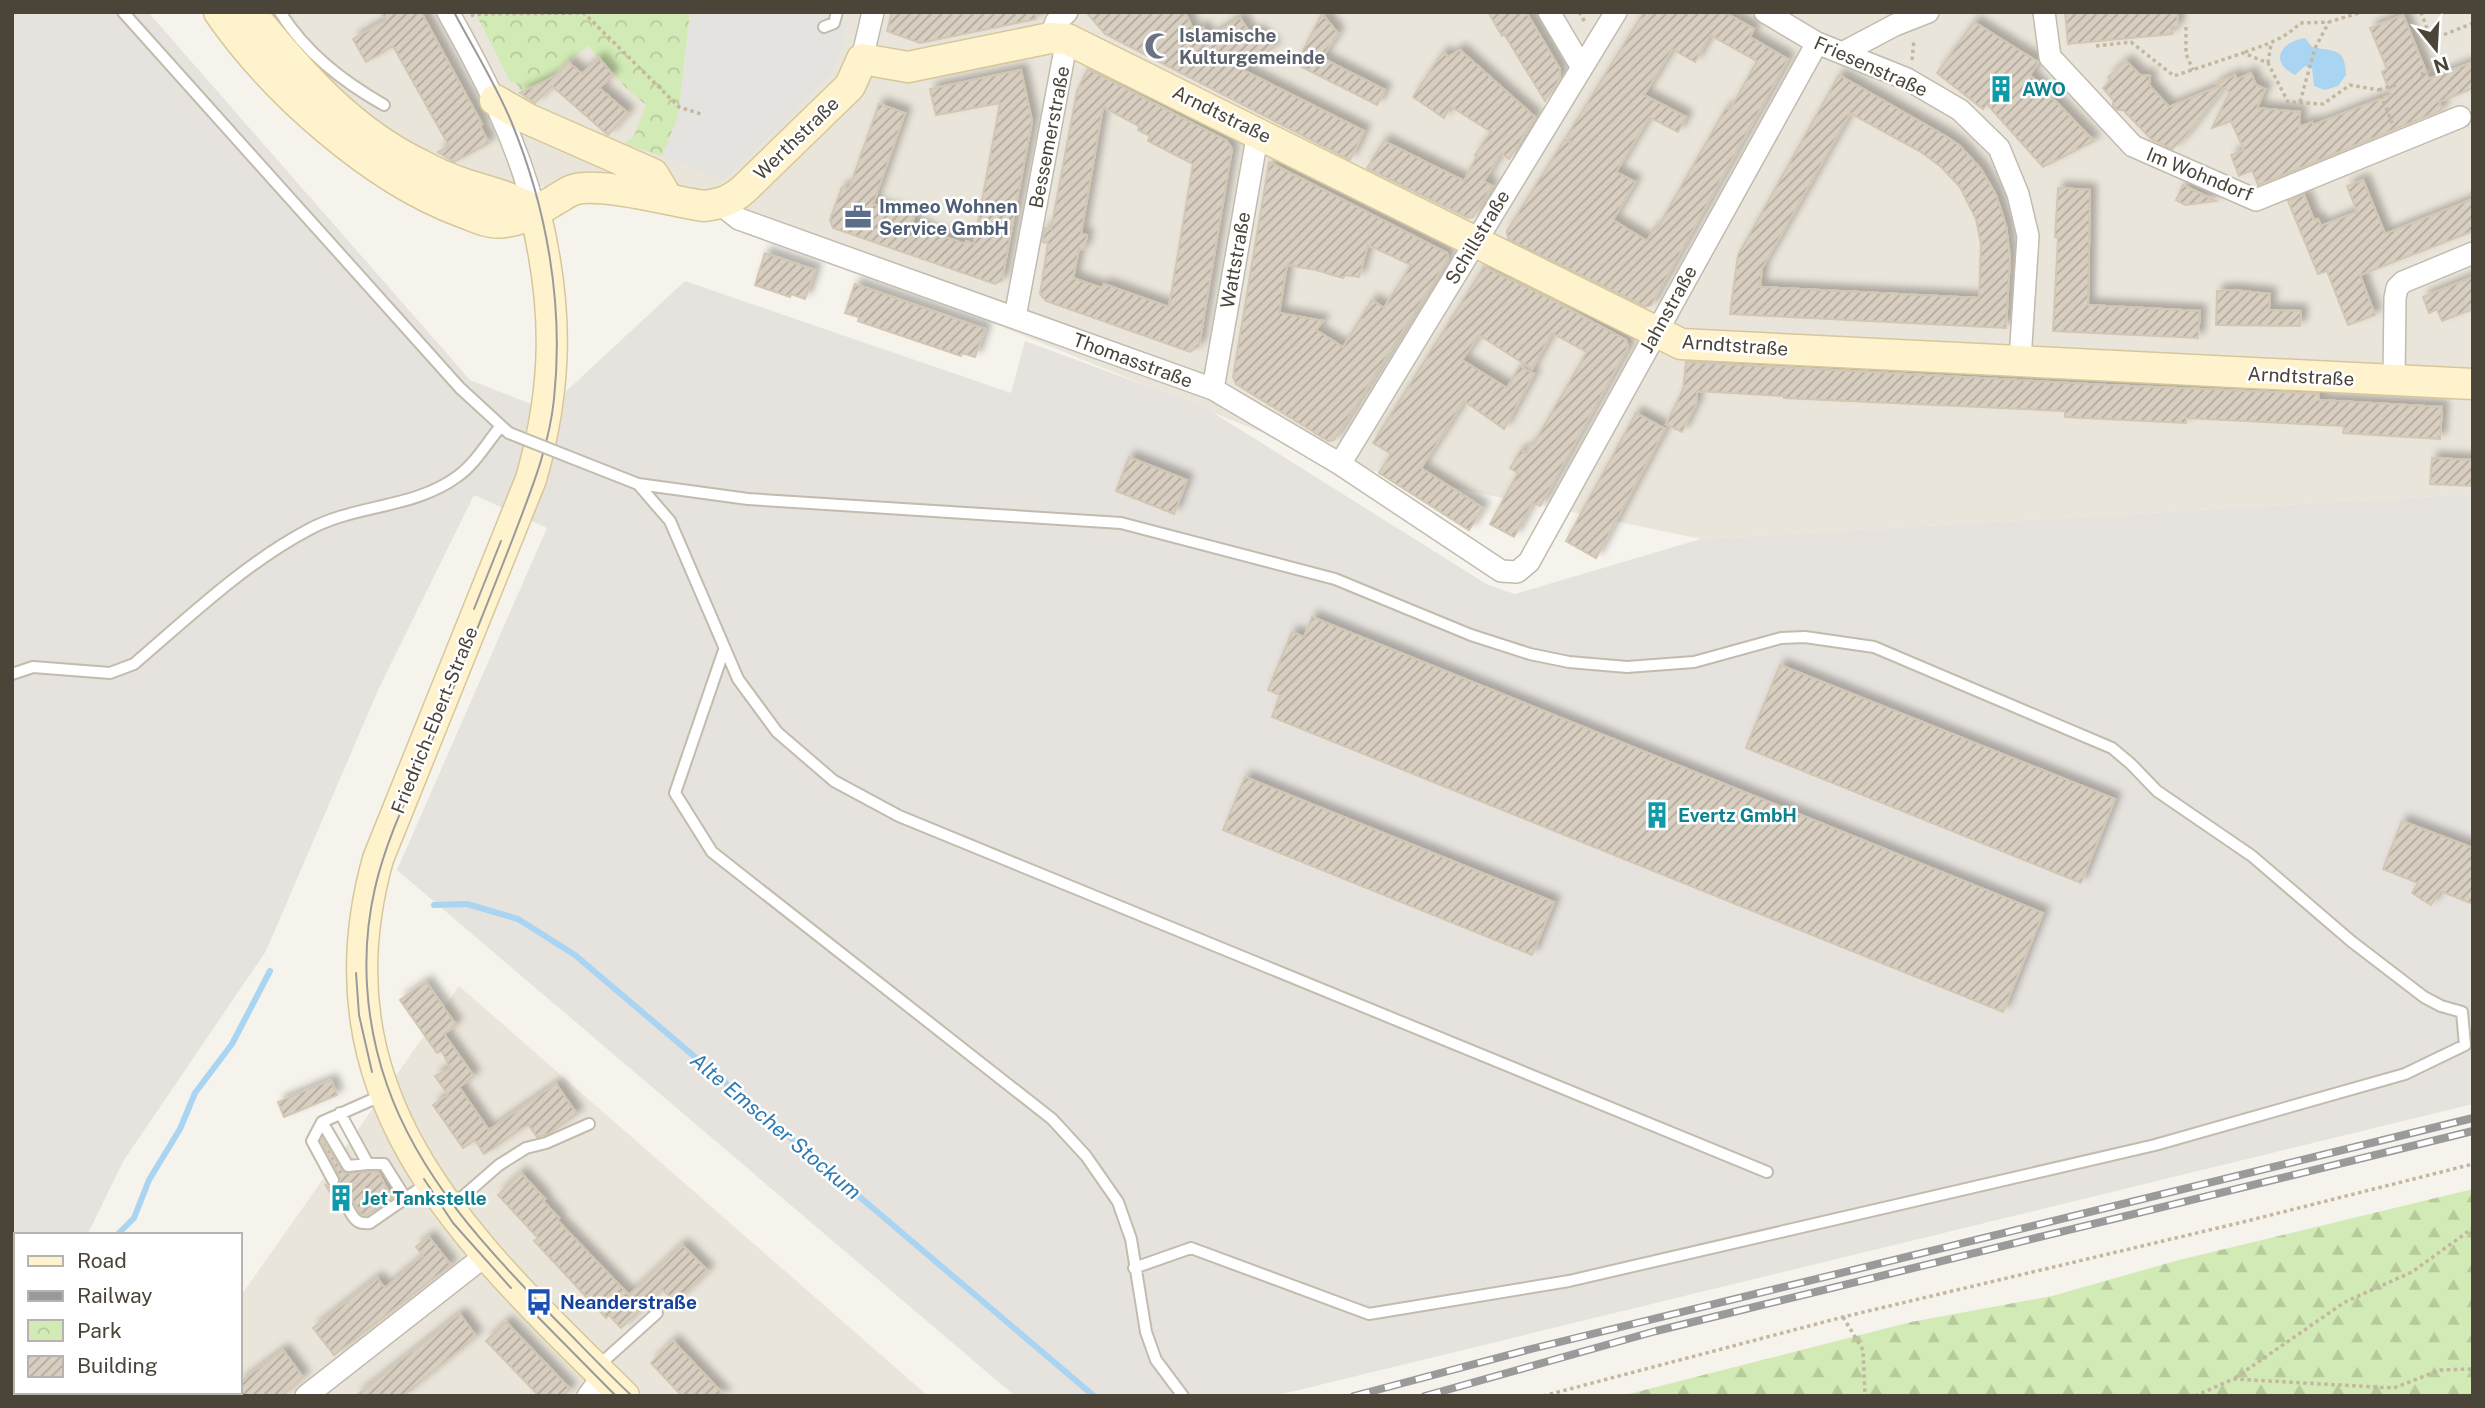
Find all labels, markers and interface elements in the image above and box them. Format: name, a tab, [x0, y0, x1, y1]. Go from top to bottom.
north arrow	[2401, 14, 2471, 84]
place label: Islamische Kulturgemeinde	[1179, 24, 1325, 68]
mosque icon: Islamische Kulturgemeinde	[1143, 31, 1173, 61]
street label: Friesenstraße	[1811, 31, 1931, 101]
text: N	[2431, 52, 2452, 78]
street label: Bessemerstraße	[1024, 64, 1074, 210]
building icon: AWO	[1986, 74, 2016, 104]
place label: AWO	[2022, 78, 2066, 100]
street label: Arndtstraße	[1169, 81, 1275, 147]
street label: Werthstraße	[749, 92, 843, 184]
street label: Im Wohndorf	[2143, 143, 2257, 205]
street label: Schillstraße	[1440, 186, 1514, 288]
place label: Immeo Wohnen Service GmbH	[879, 195, 1018, 239]
office icon: Immeo Wohnen Service GmbH	[843, 202, 873, 232]
street label: Wattstraße	[1216, 210, 1254, 310]
street label: Jahnstraße	[1635, 262, 1701, 356]
street label: Thomasstraße	[1070, 328, 1196, 392]
street label: Arndtstraße	[1681, 330, 1789, 360]
street label: Arndtstraße	[2247, 362, 2355, 390]
street label: Friedrich-Ebert-Straße	[386, 623, 482, 817]
building icon: Evertz GmbH	[1642, 800, 1672, 830]
place label: Evertz GmbH	[1678, 804, 1797, 826]
water label: Alte Emscher Stockum	[686, 1047, 866, 1205]
building icon: Jet Tankstelle	[326, 1183, 356, 1213]
place label: Jet Tankstelle	[362, 1187, 487, 1209]
legend	[14, 1233, 242, 1394]
text: Road	[77, 1248, 127, 1273]
text: Railway	[77, 1283, 153, 1308]
bus stop icon: Neanderstraße	[524, 1287, 554, 1317]
place label: Neanderstraße	[560, 1291, 697, 1313]
text: Park	[77, 1318, 122, 1343]
text: Building	[77, 1353, 158, 1378]

